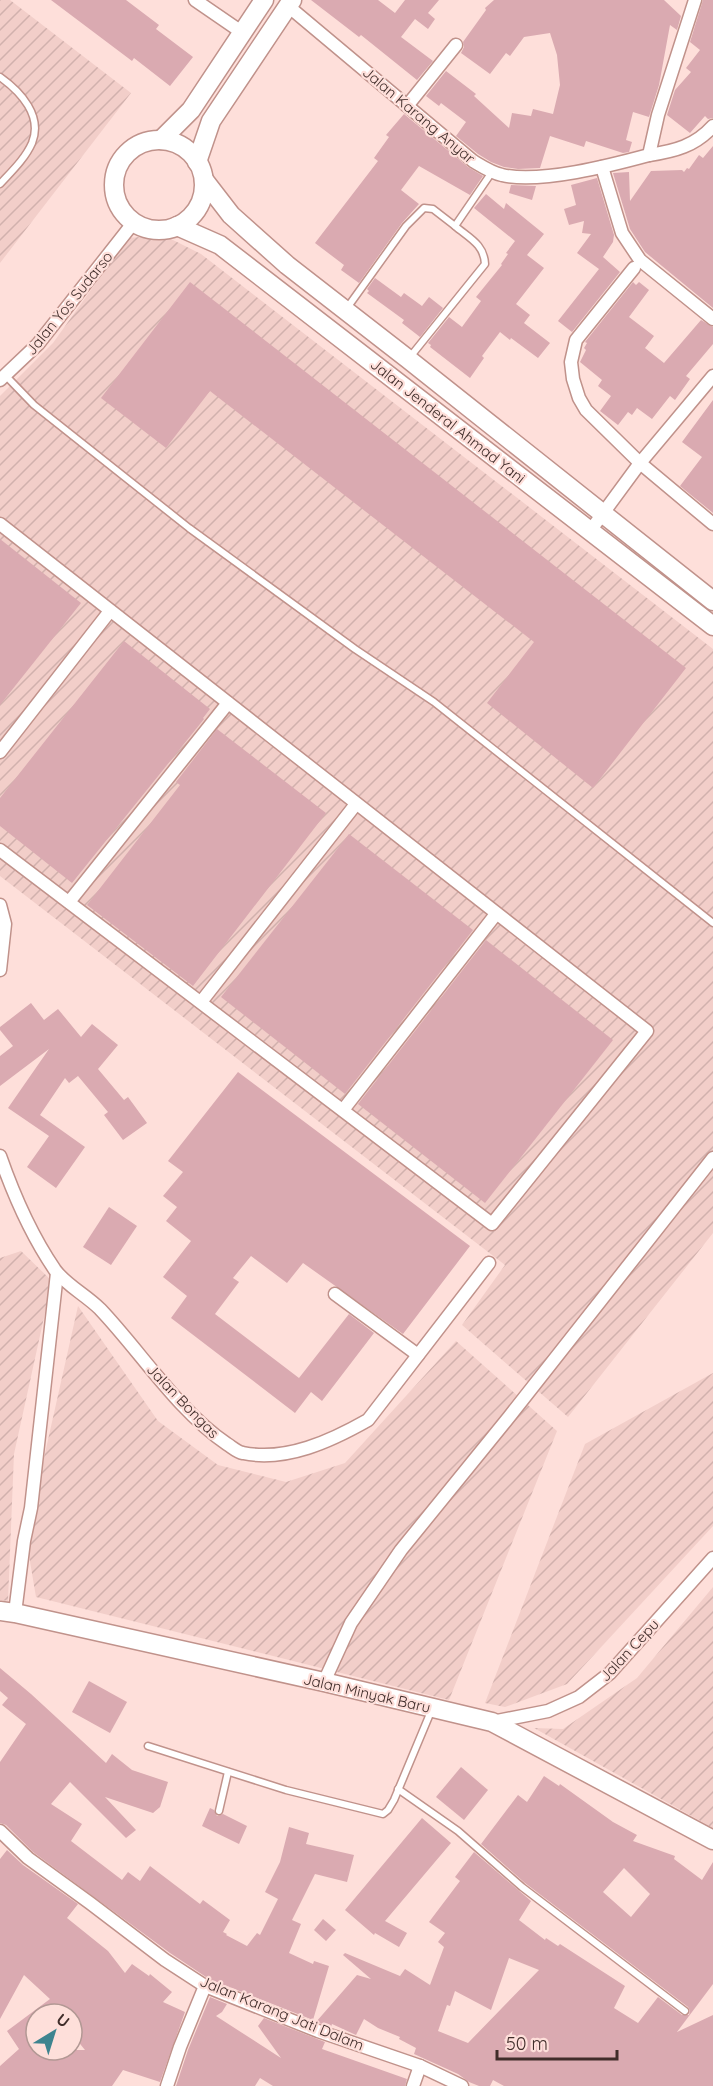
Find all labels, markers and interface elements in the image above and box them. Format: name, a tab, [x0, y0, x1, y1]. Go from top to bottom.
street label: Jalan Karang Anyar	[359, 63, 479, 168]
street label: Jalan Yos Sudarso	[21, 247, 117, 359]
street label: Jalan Jenderal Ahmad Yani	[367, 355, 529, 487]
street label: Jalan Bongas	[143, 1360, 223, 1442]
street label: Jalan Cepu	[595, 1615, 663, 1685]
street label: Jalan Minyak Baru	[301, 1669, 433, 1717]
street label: Jalan Karang Jati Dalam	[197, 1971, 367, 2055]
north arrow	[24, 2002, 84, 2062]
text: U	[53, 2009, 74, 2032]
scale bar	[497, 2023, 617, 2061]
text: 50 m	[506, 2032, 548, 2055]

